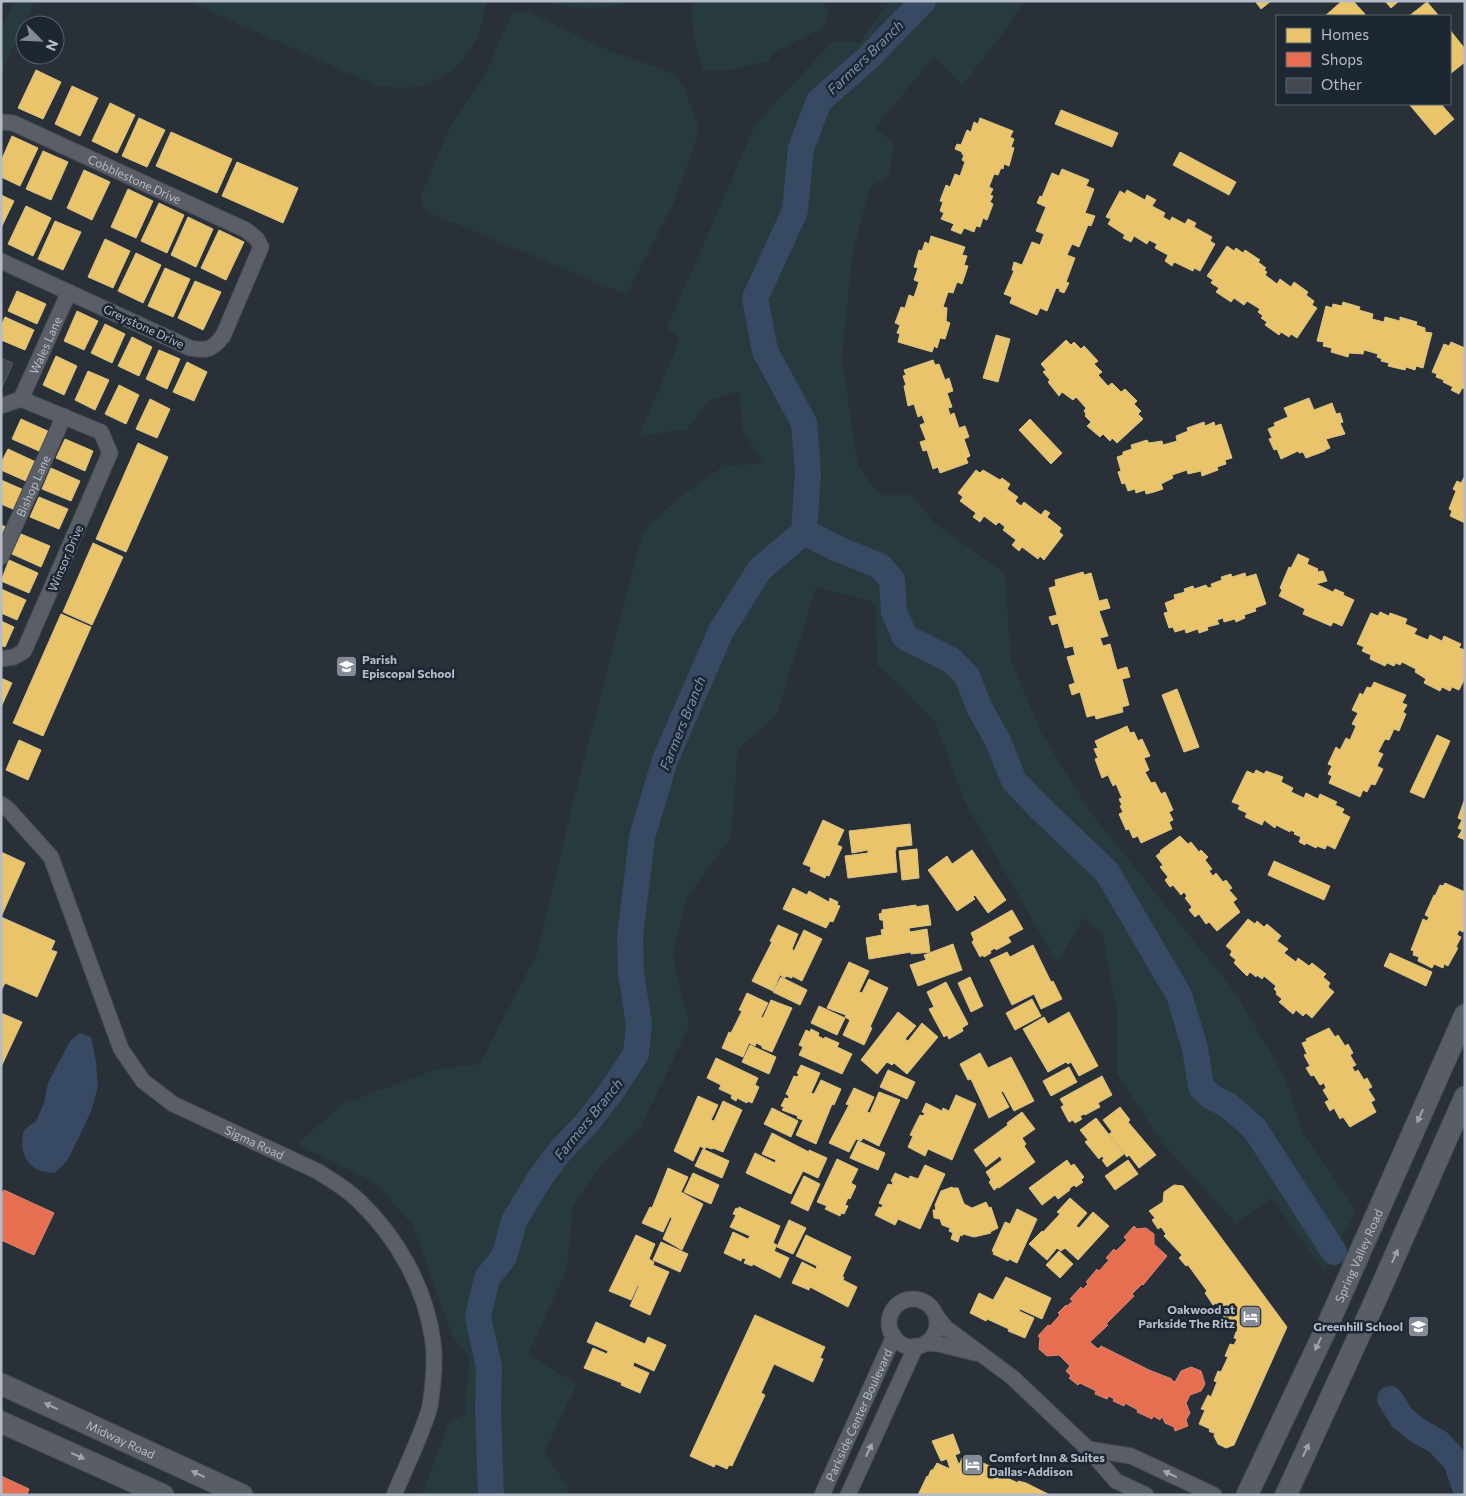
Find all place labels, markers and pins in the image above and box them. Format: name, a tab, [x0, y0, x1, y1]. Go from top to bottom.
place label: Parish Episcopal School	[362, 652, 455, 680]
school or university icon: Parish Episcopal School	[334, 654, 358, 678]
place label: Oakwood at Parkside The Ritz	[1138, 1302, 1235, 1330]
hotel icon: Oakwood at Parkside The Ritz	[1239, 1304, 1263, 1328]
school or university icon: Greenhill School	[1407, 1314, 1431, 1338]
place label: Greenhill School	[1313, 1319, 1403, 1333]
place label: Comfort Inn & Suites Dallas-Addison	[989, 1450, 1105, 1478]
hotel icon: Comfort Inn & Suites Dallas-Addison	[961, 1452, 985, 1476]

